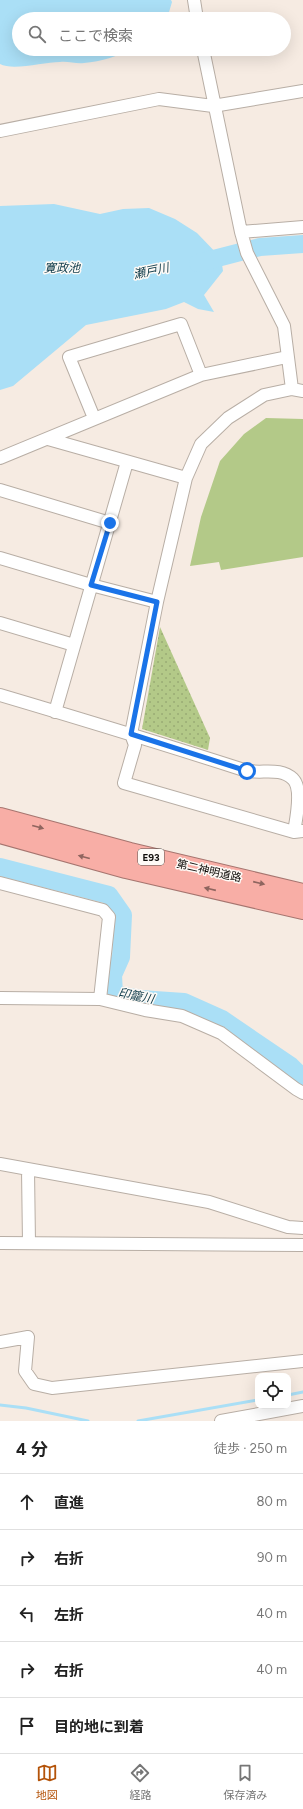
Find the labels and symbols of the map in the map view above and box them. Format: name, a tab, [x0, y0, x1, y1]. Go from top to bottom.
water label: 瀬戸川	[132, 260, 172, 282]
water label: 寛政池	[44, 261, 81, 275]
route end	[101, 514, 119, 532]
route start	[238, 762, 256, 780]
one-way arrow	[32, 824, 44, 830]
road number: E93	[138, 849, 164, 865]
one-way arrow	[78, 854, 91, 860]
street label: 第二神明道路	[175, 857, 243, 885]
one-way arrow	[253, 880, 265, 886]
one-way arrow	[204, 885, 217, 891]
water label: 印籠川	[117, 986, 157, 1007]

